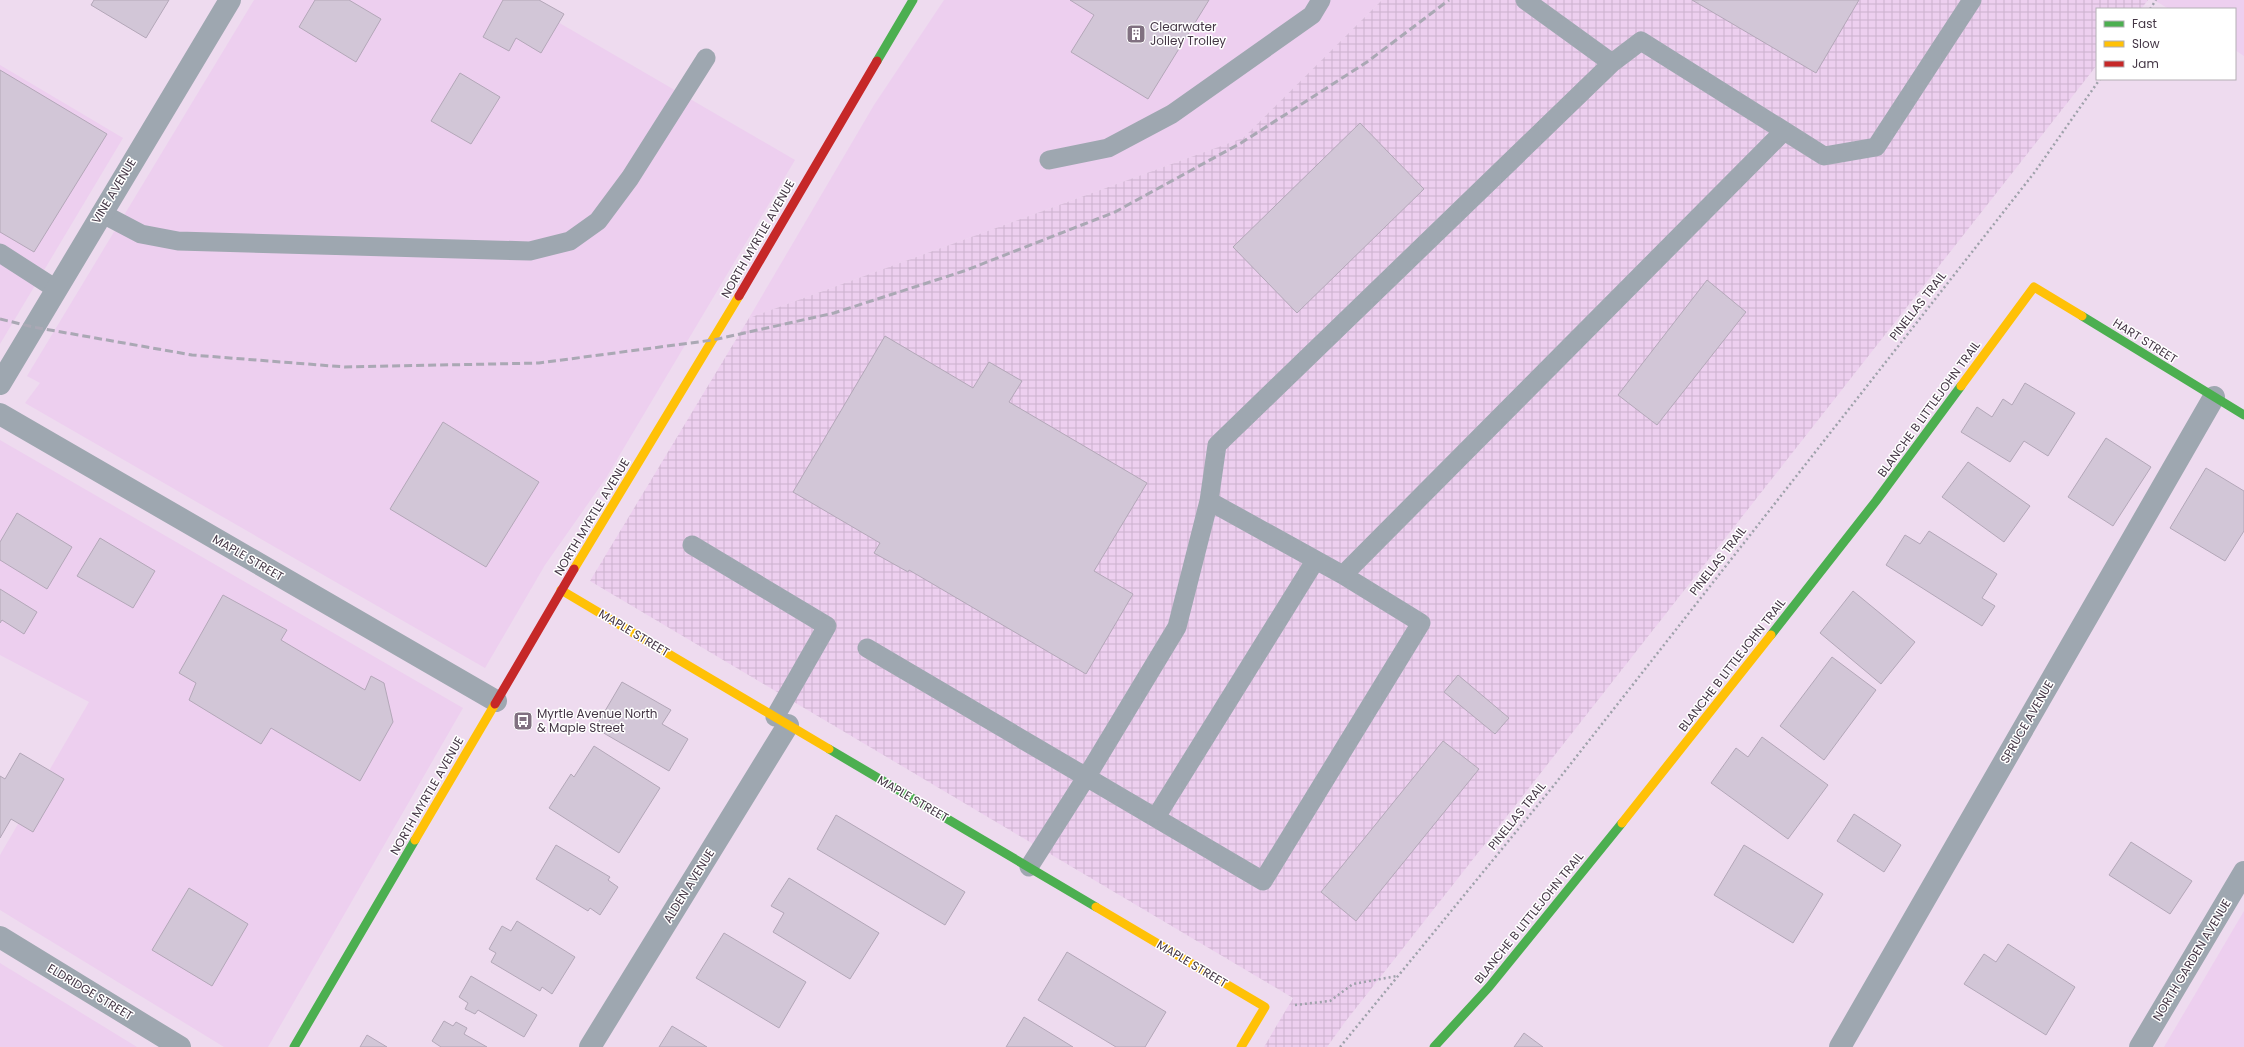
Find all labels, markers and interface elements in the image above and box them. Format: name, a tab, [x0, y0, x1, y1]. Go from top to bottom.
legend	[2096, 8, 2236, 80]
text: Fast	[2132, 15, 2157, 32]
place label: Clearwater Jolley Trolley	[1150, 18, 1226, 49]
building icon: Clearwater Jolley Trolley	[1125, 23, 1147, 45]
text: Slow	[2132, 35, 2160, 52]
text: Jam	[2132, 55, 2159, 72]
street label: VINE AVENUE	[87, 155, 140, 227]
street label: NORTH MYRTLE AVENUE	[717, 177, 798, 301]
street label: PINELLAS TRAIL	[1885, 268, 1950, 344]
street label: HART STREET	[2110, 314, 2181, 367]
street label: BLANCHE B LITTLEJOHN TRAIL	[1873, 337, 1984, 480]
street label: NORTH MYRTLE AVENUE	[550, 455, 633, 579]
street label: PINELLAS TRAIL	[1685, 523, 1750, 599]
street label: MAPLE STREET	[210, 530, 287, 585]
street label: BLANCHE B LITTLEJOHN TRAIL	[1674, 595, 1789, 735]
street label: MAPLE STREET	[596, 605, 673, 661]
street label: SPRUCE AVENUE	[1996, 677, 2057, 766]
place label: Myrtle Avenue North & Maple Street	[537, 705, 657, 736]
bus stop icon: Myrtle Avenue North & Maple Street	[512, 710, 534, 732]
street label: NORTH MYRTLE AVENUE	[386, 734, 467, 858]
street label: MAPLE STREET	[875, 771, 952, 826]
street label: PINELLAS TRAIL	[1484, 778, 1549, 853]
street label: ALDEN AVENUE	[659, 845, 718, 926]
street label: BLANCHE B LITTLEJOHN TRAIL	[1470, 848, 1587, 987]
street label: NORTH GARDEN AVENUE	[2148, 896, 2235, 1024]
street label: MAPLE STREET	[1154, 936, 1231, 992]
street label: ELDRIDGE STREET	[44, 959, 137, 1024]

